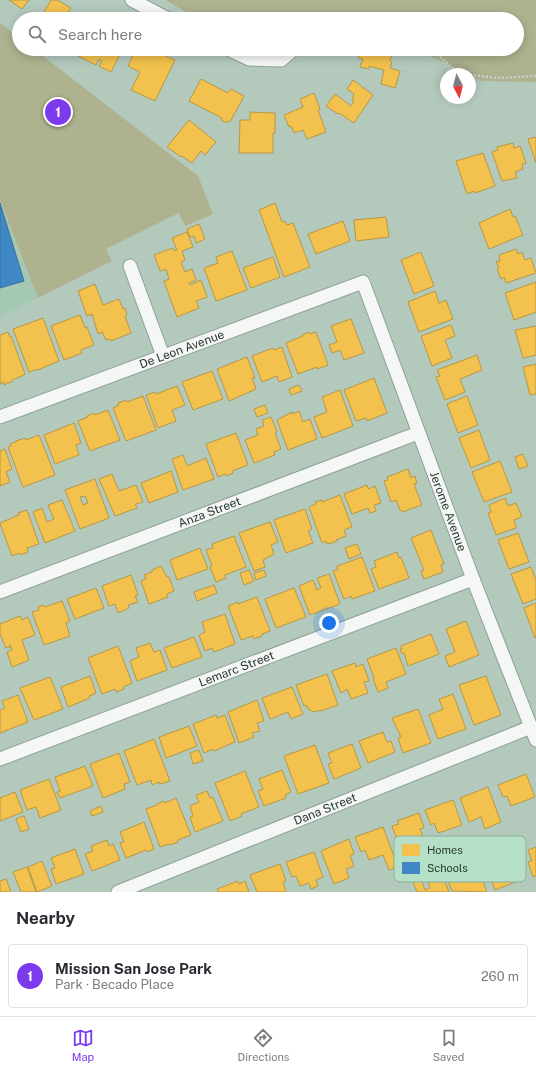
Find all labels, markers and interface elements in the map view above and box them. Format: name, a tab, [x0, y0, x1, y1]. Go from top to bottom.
search box	[12, 12, 524, 56]
icon: search	[26, 23, 48, 45]
text: Search here	[58, 26, 142, 43]
north arrow	[440, 68, 476, 104]
pin: 1	[45, 97, 71, 127]
street label: De Leon Avenue	[137, 327, 226, 372]
street label: Jerome Avenue	[427, 470, 469, 554]
street label: Anza Street	[176, 494, 243, 531]
your location	[319, 613, 339, 633]
street label: Lemarc Street	[197, 648, 276, 690]
street label: Dana Street	[292, 790, 359, 828]
legend	[394, 836, 526, 882]
text: Homes	[427, 844, 463, 856]
text: Schools	[427, 862, 468, 874]
text: Nearby	[16, 908, 75, 928]
text: Mission San Jose Park	[55, 960, 212, 977]
text: 1	[27, 969, 33, 984]
text: 260 m	[481, 969, 519, 984]
text: Park · Becado Place	[55, 977, 174, 992]
tab: Map	[72, 1027, 94, 1063]
tab: Directions	[238, 1027, 289, 1063]
tab: Saved	[433, 1027, 464, 1063]

